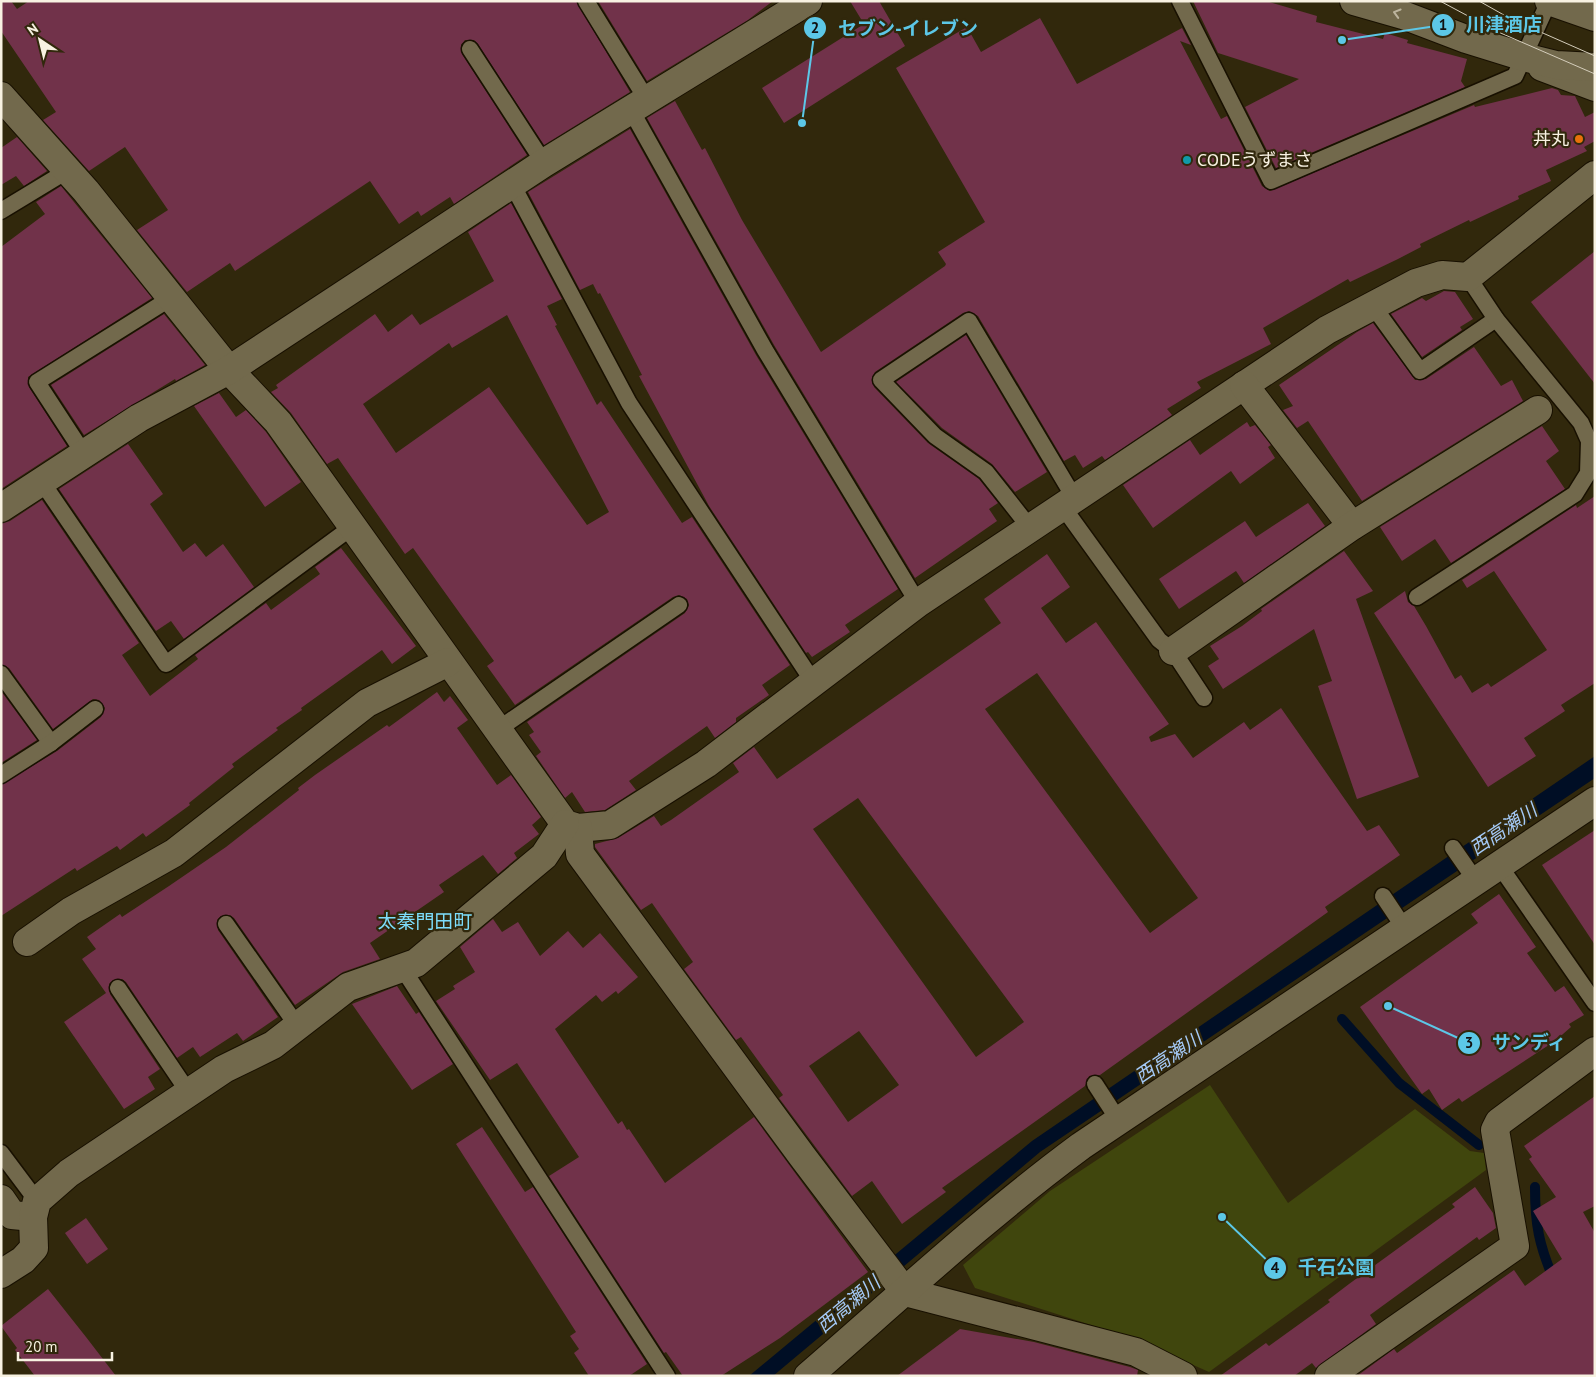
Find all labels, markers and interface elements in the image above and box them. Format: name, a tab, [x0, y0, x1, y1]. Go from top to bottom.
callout: 川津酒店	[1431, 8, 1552, 42]
one-way arrow	[1393, 9, 1402, 19]
callout: セブン-イレブン	[803, 11, 988, 45]
text: 川津酒店	[1466, 12, 1542, 36]
north arrow	[15, 15, 65, 65]
text: 1	[1439, 15, 1447, 34]
text: セブン-イレブン	[838, 16, 978, 40]
text: 2	[811, 18, 819, 37]
text: N	[24, 19, 41, 39]
place label: 丼丸	[1533, 127, 1569, 150]
marker: 丼丸	[1573, 133, 1585, 145]
place label: CODEうずまさ	[1197, 148, 1313, 171]
marker: CODEうずまさ	[1181, 154, 1193, 166]
water label: 西高瀬川	[1465, 797, 1543, 860]
district label: 太秦門田町	[377, 909, 473, 933]
water label: 西高瀬川	[1130, 1025, 1208, 1088]
callout: サンディ	[1456, 1026, 1577, 1060]
text: サンディ	[1492, 1030, 1566, 1054]
text: 3	[1465, 1033, 1473, 1052]
callout: 千石公園	[1263, 1251, 1384, 1285]
text: 千石公園	[1298, 1255, 1374, 1279]
text: 4	[1271, 1258, 1280, 1277]
water label: 西高瀬川	[811, 1269, 886, 1338]
scale bar	[18, 1330, 111, 1362]
text: 20 m	[25, 1337, 58, 1356]

